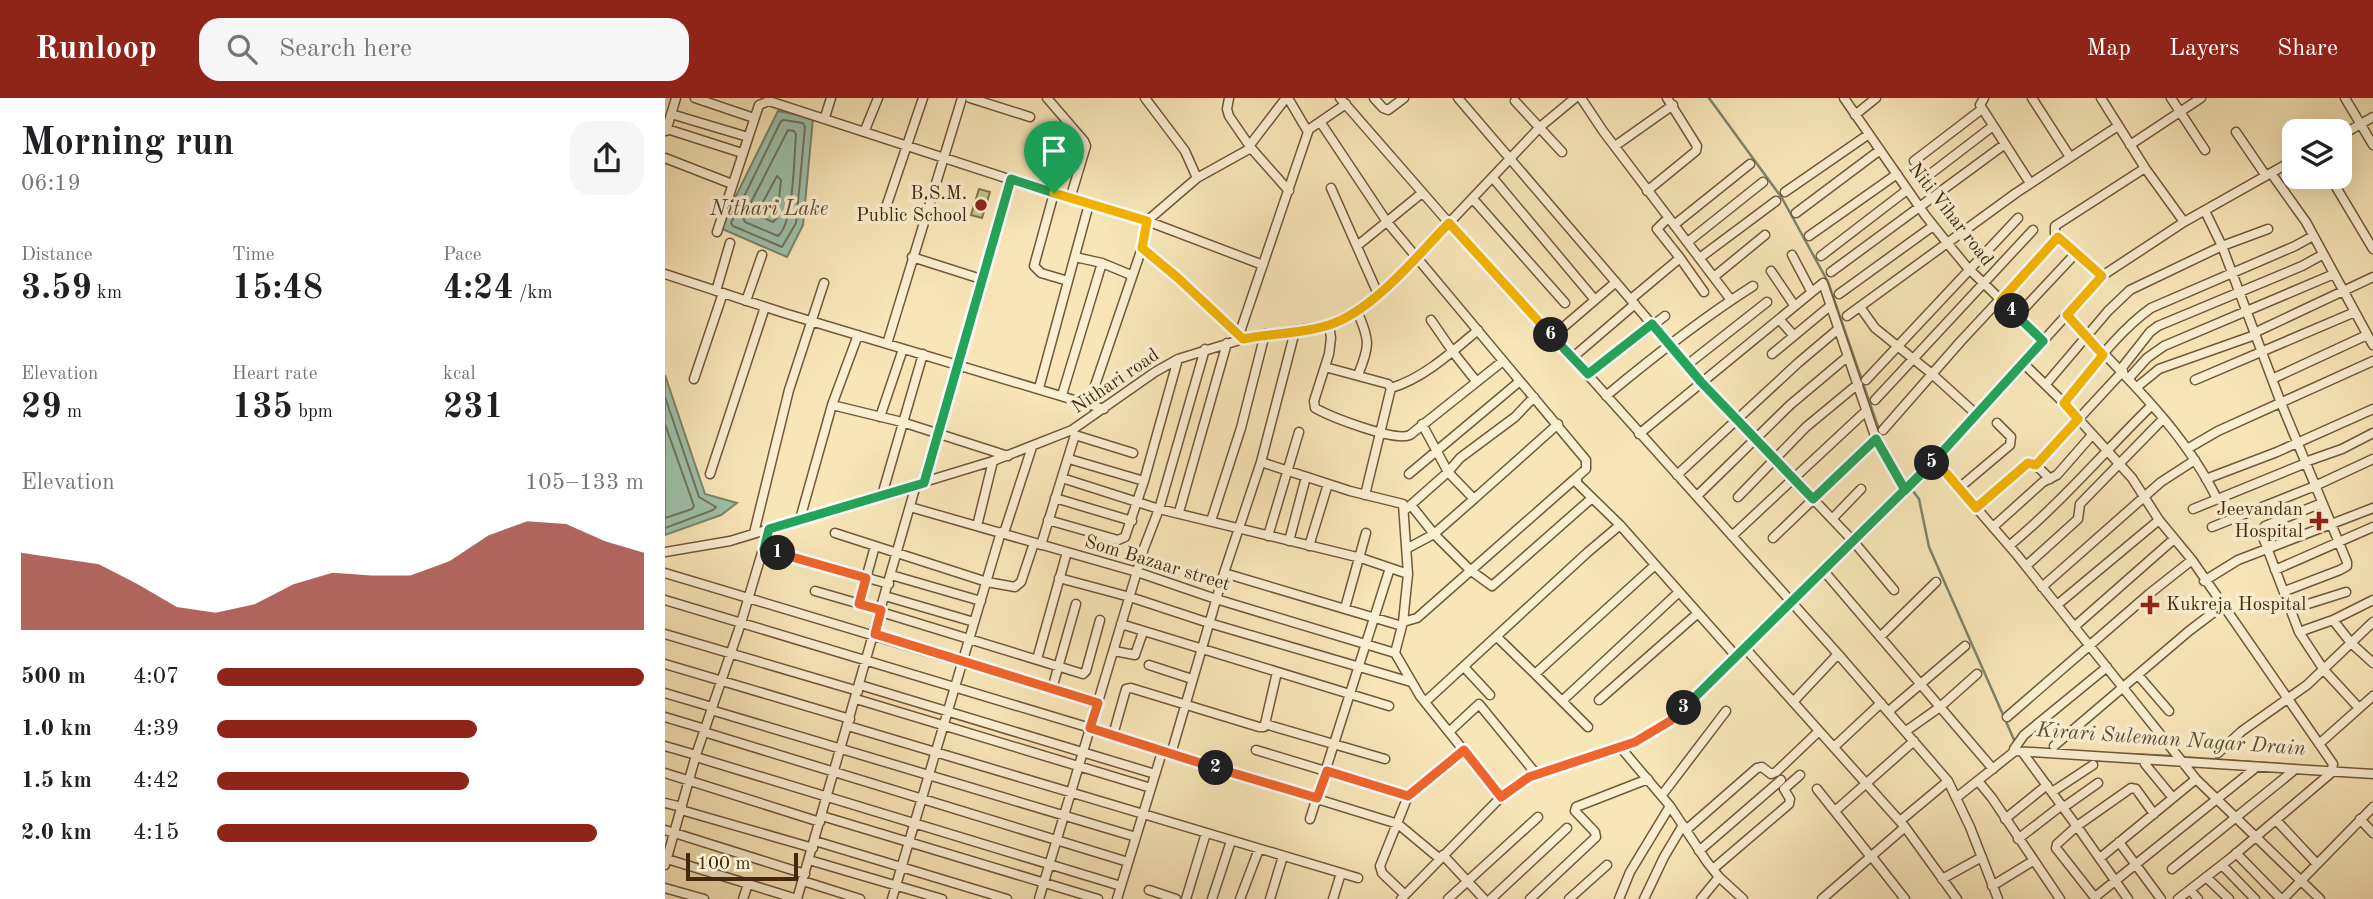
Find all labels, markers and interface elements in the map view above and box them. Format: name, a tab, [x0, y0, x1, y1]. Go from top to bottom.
search box	[199, 18, 689, 81]
icon: search	[223, 30, 261, 68]
text: Runloop	[35, 33, 157, 66]
text: Search here	[279, 36, 412, 62]
text: Map	[2087, 37, 2131, 61]
text: Layers	[2169, 37, 2239, 61]
text: Share	[2277, 37, 2338, 61]
map controls	[2282, 119, 2352, 189]
button: layers	[2282, 119, 2352, 189]
button: share	[570, 121, 644, 195]
pin	[1024, 121, 1084, 193]
text: Morning run	[21, 125, 234, 163]
icon: arrive	[1035, 132, 1073, 170]
street label: Niti Vihar road	[1904, 160, 1996, 270]
text: 06:19	[21, 172, 81, 195]
place label: B.S.M. Public School	[856, 185, 967, 226]
marker: B.S.M. Public School	[973, 197, 989, 213]
water label: Nithari Lake	[709, 199, 828, 220]
text: Distance	[21, 246, 93, 265]
text: Time	[232, 246, 275, 265]
text: Pace	[443, 246, 482, 265]
text: 3.59	[21, 271, 92, 306]
text: 15:48	[232, 271, 323, 306]
text: 4:24	[443, 271, 514, 306]
text: km	[92, 284, 122, 303]
text: /km	[514, 284, 553, 303]
pin: 4	[1995, 294, 2029, 328]
text: 4	[2006, 301, 2017, 320]
pin: 6	[1533, 317, 1568, 352]
text: 6	[1545, 325, 1556, 344]
street label: Nithari road	[1069, 346, 1163, 418]
text: Elevation	[21, 365, 98, 384]
text: Heart rate	[232, 365, 317, 384]
text: kcal	[443, 365, 476, 384]
text: 29	[21, 390, 62, 425]
text: 135	[232, 390, 293, 425]
text: 231	[443, 390, 504, 425]
text: m	[62, 403, 82, 422]
text: bpm	[293, 403, 333, 422]
pin: 5	[1915, 446, 1949, 480]
text: 5	[1926, 453, 1937, 472]
text: Elevation	[21, 471, 115, 494]
text: 105–133 m	[525, 471, 644, 494]
place label: Jeevandan Hospital	[2217, 501, 2303, 542]
marker: Jeevandan Hospital	[2309, 511, 2329, 531]
street label: Som Bazaar street	[1082, 533, 1232, 595]
pin: 1	[761, 536, 795, 570]
text: 1	[772, 543, 783, 562]
marker: Kukreja Hospital	[2140, 595, 2160, 615]
place label: Kukreja Hospital	[2166, 596, 2307, 615]
text: 500 m	[21, 665, 86, 688]
text: 4:07	[133, 665, 179, 688]
pin: 3	[1667, 690, 1701, 726]
text: 3	[1678, 698, 1689, 717]
text: 1.0 km	[21, 717, 92, 740]
text: 4:39	[133, 717, 179, 740]
water label: Kirari Suleman Nagar Drain	[2035, 720, 2306, 760]
pin: 2	[1199, 750, 1233, 786]
text: 2	[1210, 758, 1221, 777]
text: 1.5 km	[21, 769, 92, 792]
text: 4:42	[133, 769, 179, 792]
text: 2.0 km	[21, 821, 92, 844]
text: 4:15	[133, 821, 179, 844]
scale bar	[686, 850, 798, 882]
text: 100 m	[697, 855, 750, 874]

